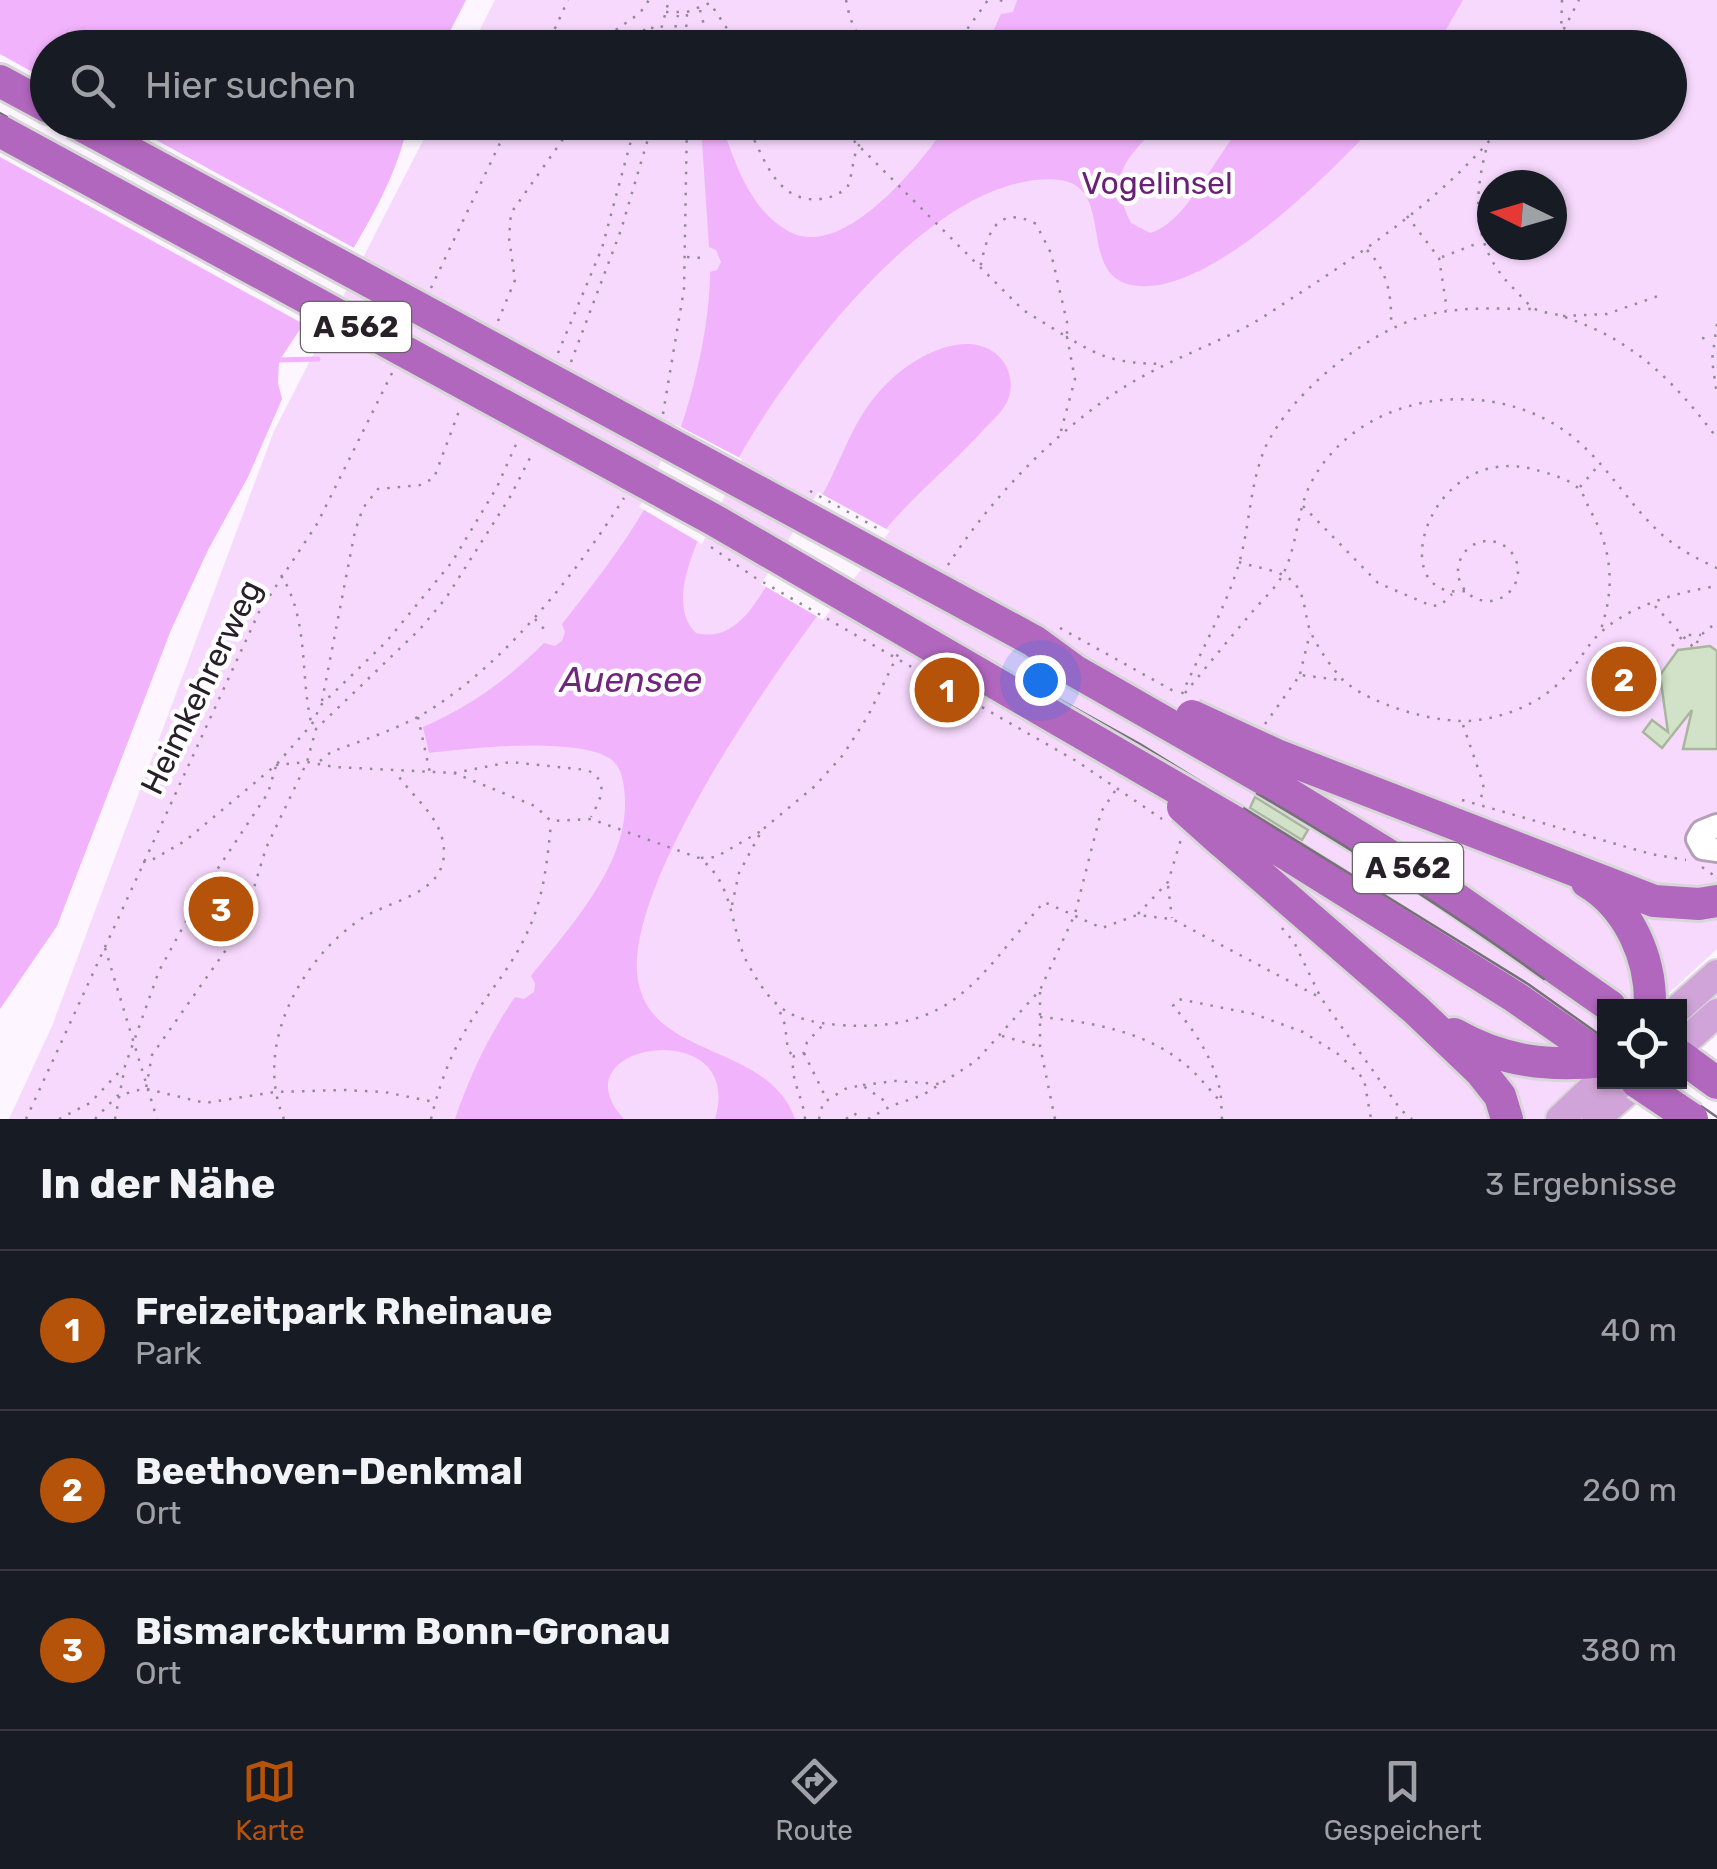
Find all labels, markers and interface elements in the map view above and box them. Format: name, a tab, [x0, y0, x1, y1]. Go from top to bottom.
search box	[30, 30, 1687, 140]
icon: search	[65, 58, 120, 113]
text: Hier suchen	[145, 62, 356, 108]
park label: Vogelinsel	[1081, 164, 1233, 202]
north arrow	[1477, 170, 1567, 260]
road number: A 562	[301, 302, 411, 352]
street label: Heimkehrerweg	[133, 573, 269, 801]
pin: 2	[1592, 642, 1656, 716]
pin: 1	[914, 652, 980, 728]
your location	[1015, 655, 1066, 706]
water label: Auensee	[558, 659, 702, 701]
road number: A 562	[1353, 843, 1463, 893]
pin: 3	[188, 872, 254, 946]
map controls	[1597, 999, 1687, 1089]
button: locate	[1597, 999, 1687, 1089]
text: In der Nähe	[40, 1159, 275, 1209]
text: 3 Ergebnisse	[1485, 1165, 1677, 1203]
text: Freizeitpark Rheinaue	[135, 1288, 553, 1334]
text: 1	[65, 1311, 80, 1349]
text: 40 m	[1601, 1311, 1677, 1349]
text: Park	[135, 1334, 202, 1372]
text: Beethoven-Denkmal	[135, 1448, 523, 1494]
text: 2	[62, 1471, 83, 1509]
text: 260 m	[1582, 1471, 1677, 1509]
text: Ort	[135, 1494, 181, 1532]
text: Bismarckturm Bonn-Gronau	[135, 1608, 671, 1654]
text: 3	[62, 1631, 83, 1669]
text: 380 m	[1581, 1631, 1677, 1669]
text: Ort	[135, 1654, 181, 1692]
tab: Karte	[235, 1754, 305, 1847]
tab: Route	[775, 1754, 853, 1847]
tab: Gespeichert	[1324, 1754, 1482, 1847]

